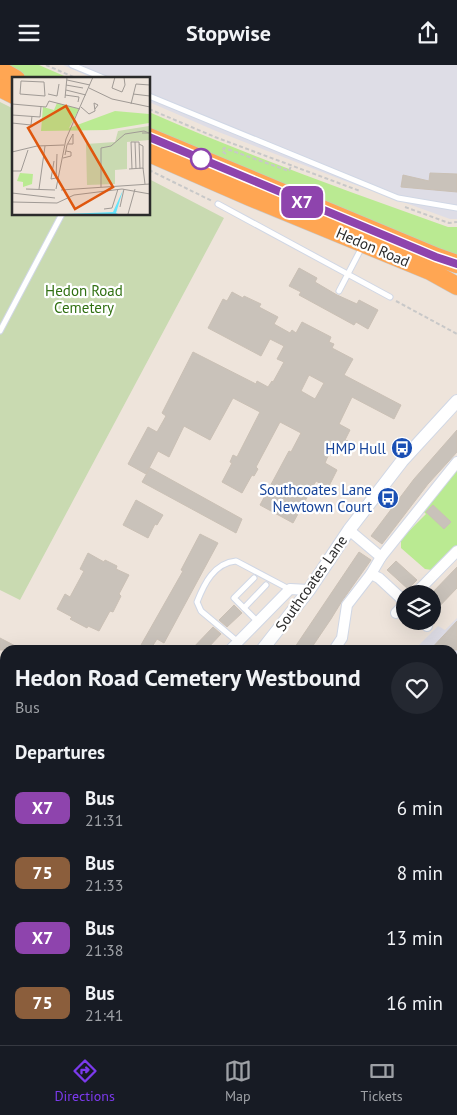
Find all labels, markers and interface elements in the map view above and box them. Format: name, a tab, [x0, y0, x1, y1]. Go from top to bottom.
icon: menu	[15, 19, 43, 47]
text: Stopwise	[186, 19, 271, 47]
icon: share	[414, 19, 442, 47]
inset map	[12, 77, 150, 215]
unlabelled marker	[190, 148, 212, 170]
line badge: X7	[280, 186, 324, 218]
text: X7	[291, 190, 313, 213]
street label: Hedon Road	[333, 223, 413, 271]
park label: Hedon Road Cemetery	[45, 281, 123, 317]
bus stop icon: HMP Hull	[390, 436, 414, 460]
place label: HMP Hull	[325, 439, 387, 458]
place label: Southcoates Lane Newtown Court	[259, 480, 372, 516]
bus stop icon: Southcoates Lane Newtown Court	[376, 486, 400, 510]
street label: Southcoates Lane	[271, 531, 351, 635]
map controls	[396, 585, 441, 630]
button: layers	[396, 585, 441, 630]
text: Hedon Road Cemetery Westbound	[15, 662, 361, 693]
button: heart	[391, 662, 443, 714]
text: Bus	[15, 697, 40, 717]
text: Departures	[15, 740, 105, 764]
text: Bus	[85, 786, 114, 810]
text: X7	[32, 796, 53, 819]
text: 6 min	[397, 796, 443, 820]
text: 21:31	[85, 810, 123, 830]
text: Bus	[85, 851, 114, 875]
text: 75	[32, 861, 53, 884]
text: 8 min	[397, 861, 443, 885]
text: 21:33	[85, 875, 123, 895]
text: Bus	[85, 916, 114, 940]
text: X7	[32, 926, 53, 949]
text: 13 min	[386, 926, 443, 950]
text: 21:38	[85, 940, 123, 960]
text: Bus	[85, 981, 114, 1005]
text: 75	[32, 991, 53, 1014]
text: 16 min	[386, 991, 443, 1015]
text: 21:41	[85, 1005, 123, 1025]
tab: Directions	[54, 1057, 115, 1105]
tab: Map	[224, 1057, 252, 1105]
tab: Tickets	[360, 1057, 403, 1105]

